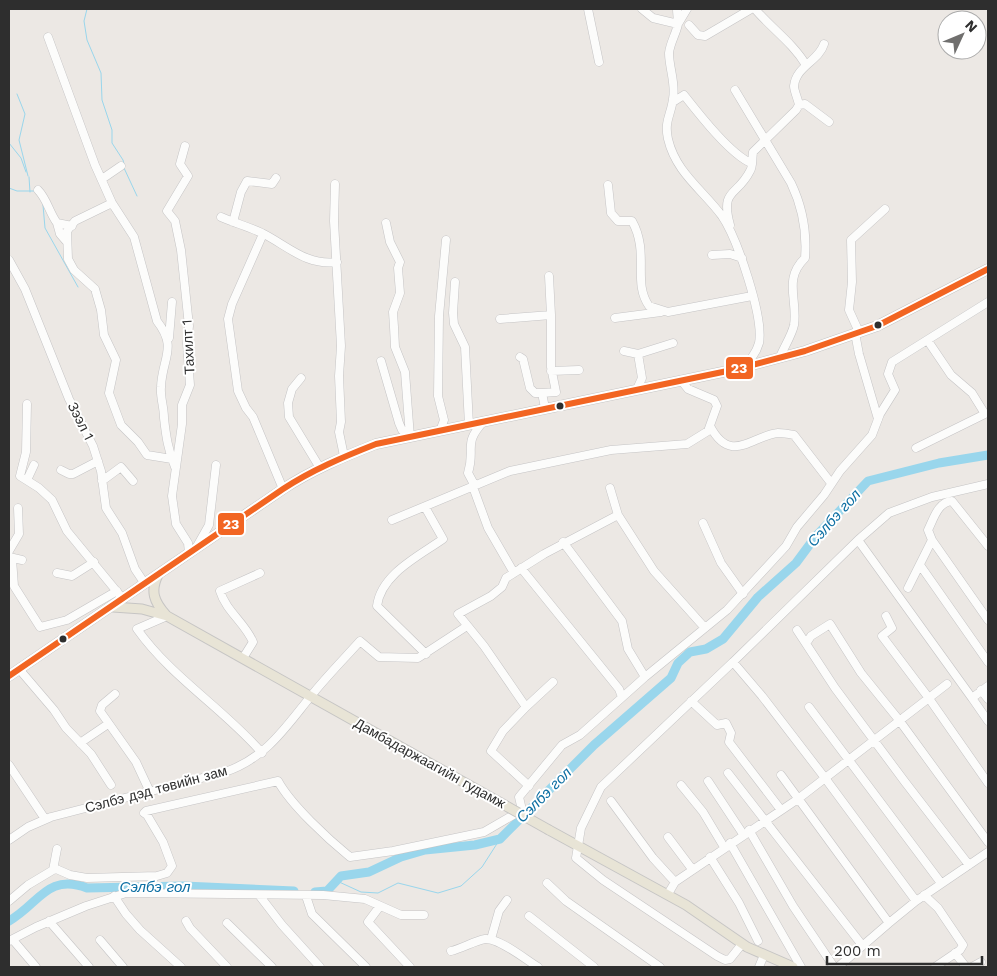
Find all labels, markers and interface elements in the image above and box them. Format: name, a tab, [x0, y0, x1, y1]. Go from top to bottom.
north arrow	[937, 10, 987, 60]
text: N	[962, 17, 981, 35]
street label: Тахилт 1	[179, 319, 197, 375]
unlabelled marker	[873, 320, 883, 330]
line badge: 23	[725, 356, 754, 380]
text: 23	[731, 360, 747, 376]
street label: Зээл 1	[65, 399, 97, 443]
unlabelled marker	[555, 401, 565, 411]
water label: Сэлбэ гол	[804, 485, 865, 550]
line badge: 23	[217, 512, 245, 536]
text: 23	[223, 516, 239, 532]
unlabelled marker	[58, 634, 68, 644]
street label: Дамбадаржаагийн гудамж	[351, 715, 509, 812]
street label: Сэлбэ дэд төвийн зам	[83, 762, 229, 816]
water label: Сэлбэ гол	[513, 763, 576, 826]
water label: Сэлбэ гол	[120, 878, 191, 896]
scale bar	[827, 934, 982, 966]
text: 200 m	[834, 942, 881, 960]

